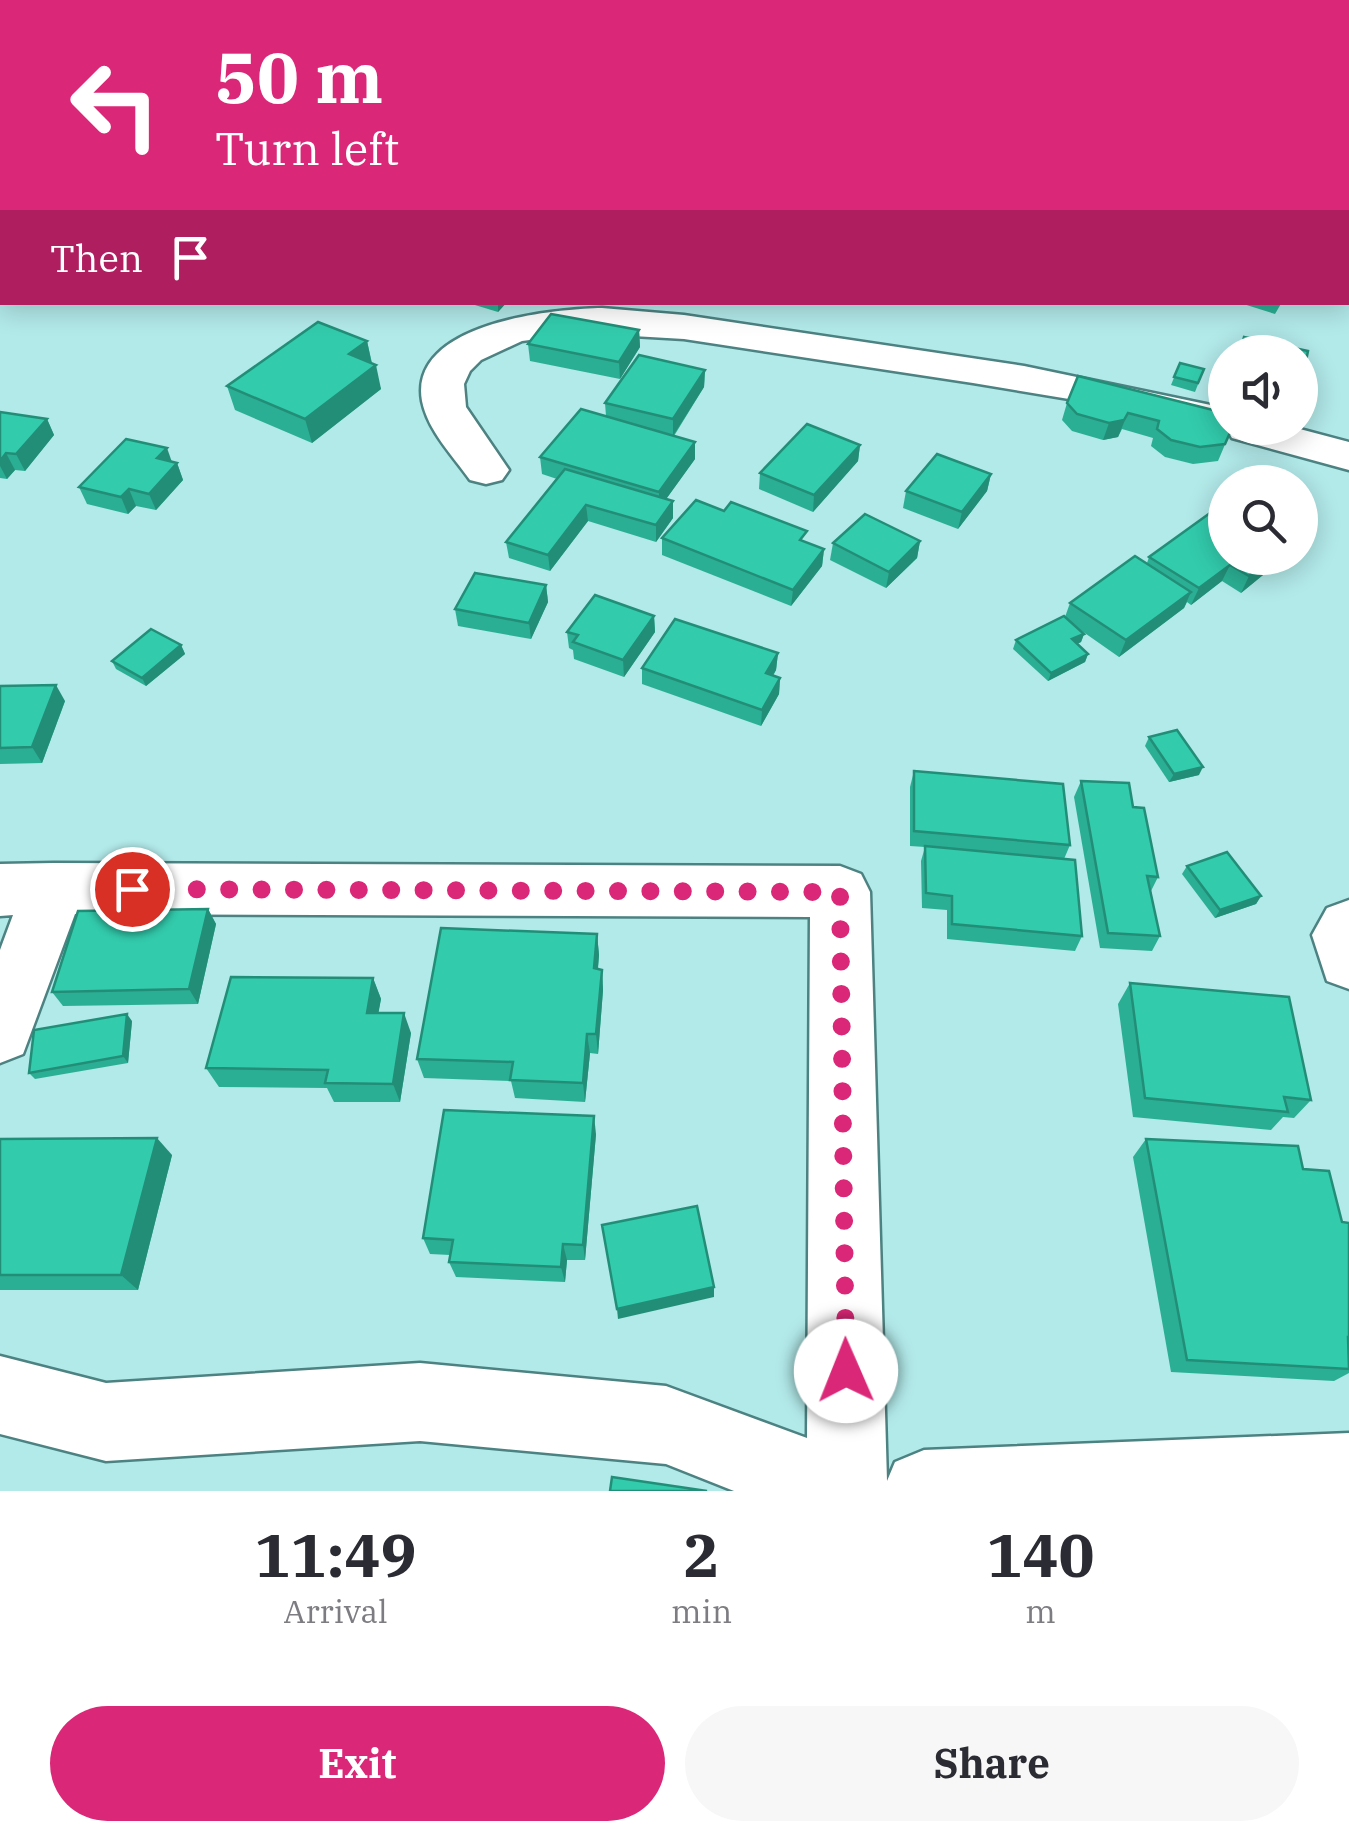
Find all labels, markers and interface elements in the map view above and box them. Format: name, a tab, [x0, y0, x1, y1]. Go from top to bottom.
text: 50 m	[215, 31, 383, 122]
icon: left	[50, 40, 180, 170]
text: Turn left	[215, 119, 399, 177]
icon: arrive	[163, 230, 218, 285]
text: Then	[50, 233, 143, 282]
map controls	[1208, 335, 1318, 575]
button: sound	[1208, 335, 1318, 445]
button: search	[1208, 465, 1318, 575]
pin	[90, 847, 175, 932]
icon: arrive	[105, 862, 160, 917]
position arrow	[794, 1319, 898, 1423]
text: 11:49	[254, 1515, 417, 1594]
text: 2	[684, 1515, 720, 1594]
text: 140	[987, 1515, 1095, 1594]
text: Arrival	[283, 1590, 388, 1632]
text: min	[671, 1590, 732, 1632]
text: m	[1025, 1590, 1056, 1632]
button: Exit	[50, 1706, 665, 1821]
button: Share	[685, 1706, 1299, 1821]

